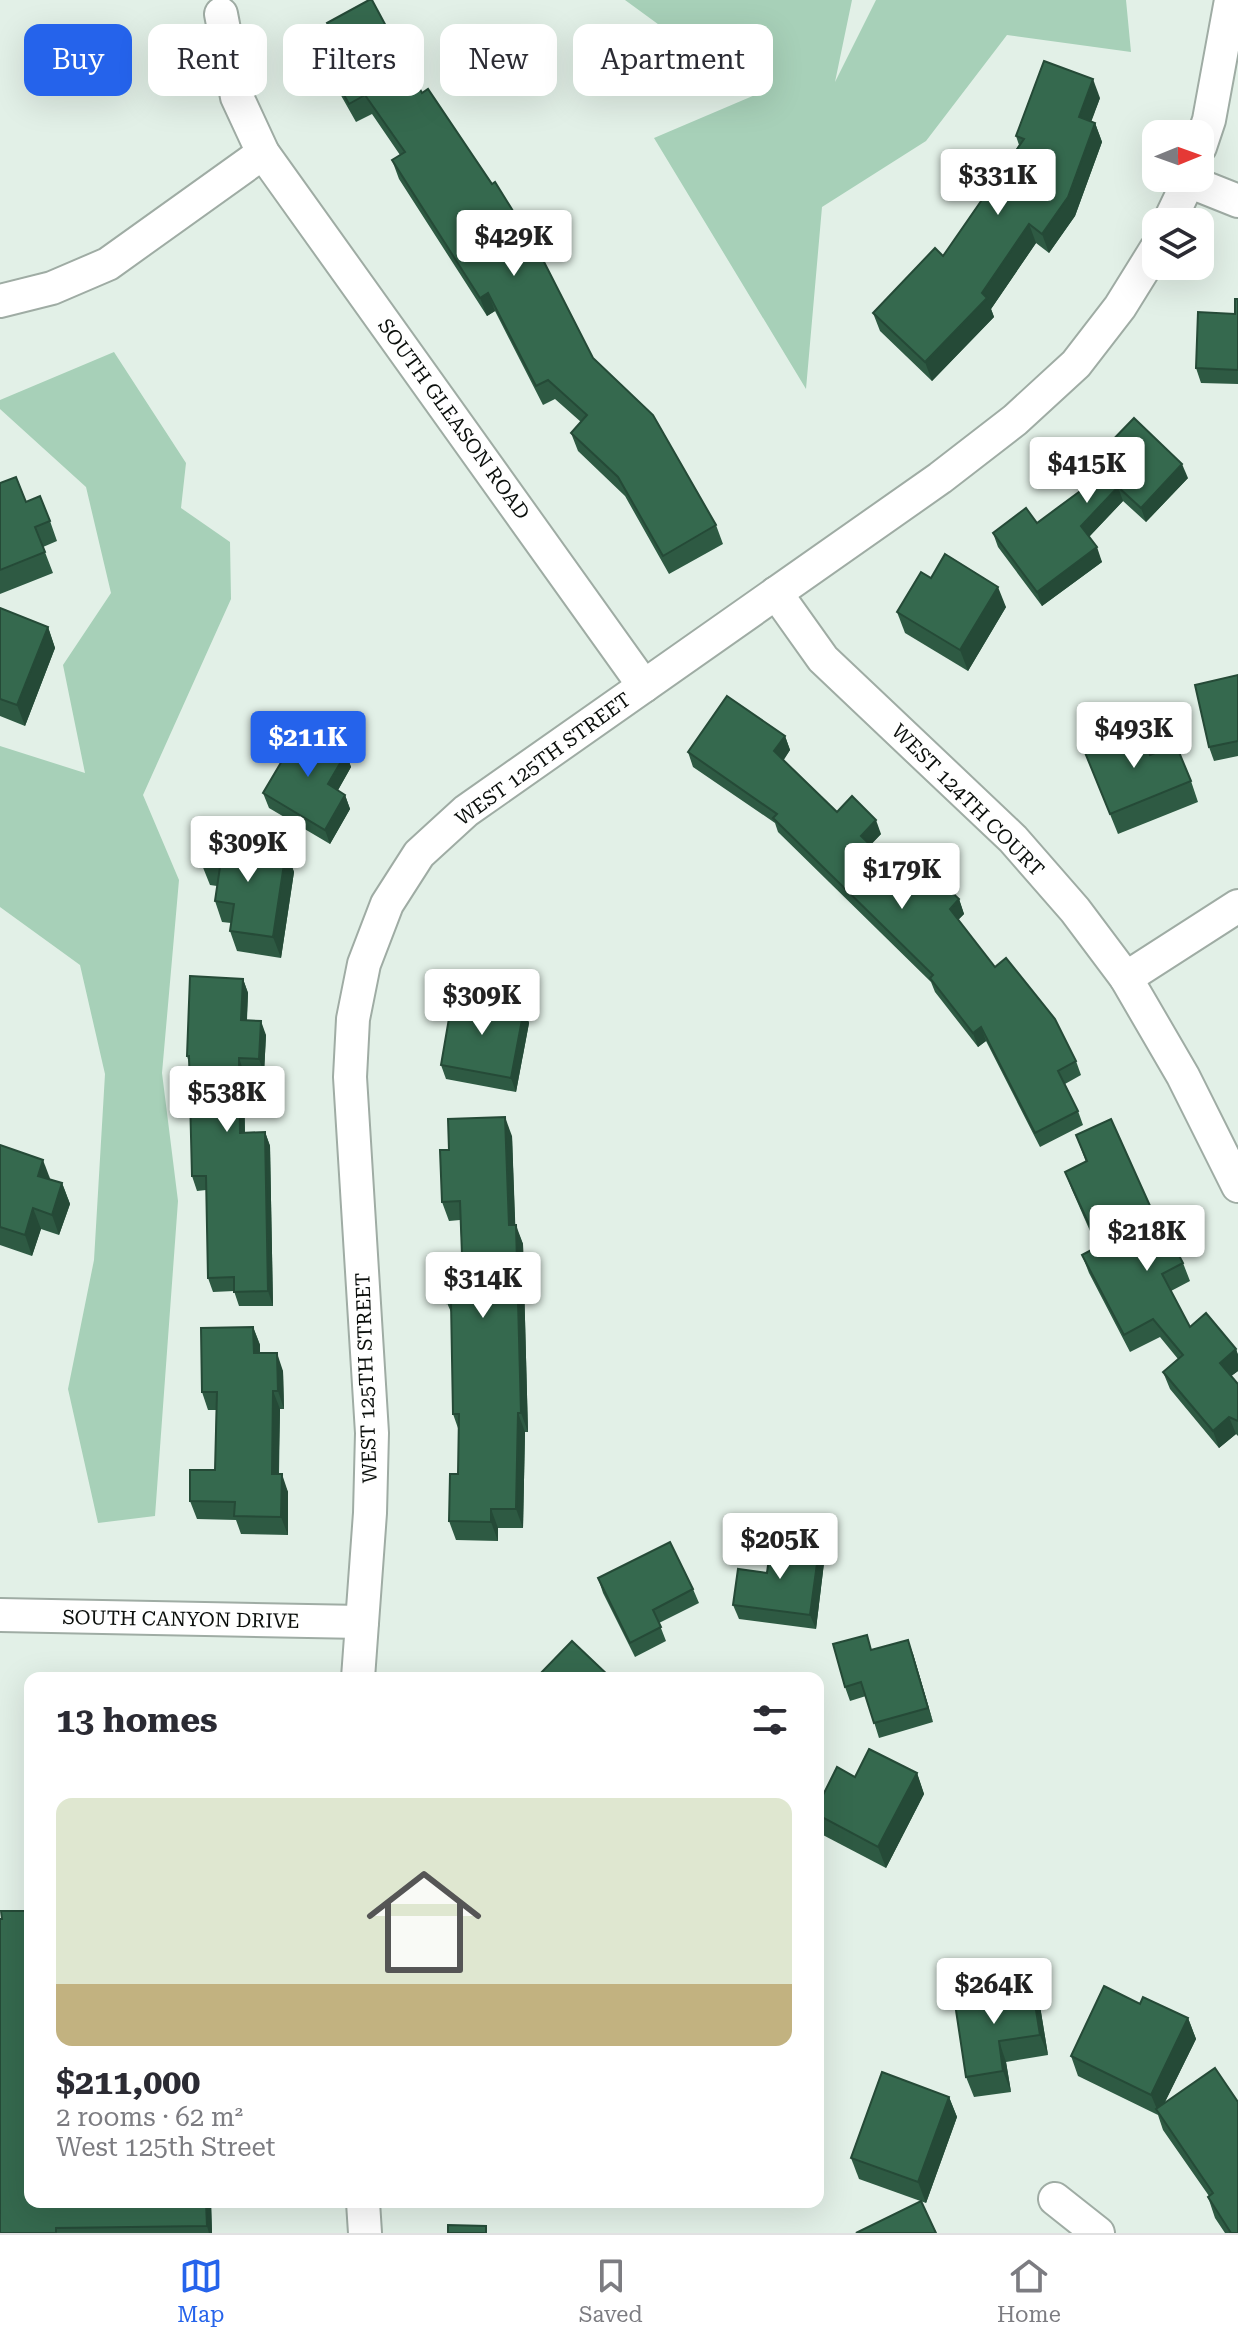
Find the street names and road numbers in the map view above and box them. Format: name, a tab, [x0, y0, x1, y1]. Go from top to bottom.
street label: SOUTH GLEASON ROAD	[373, 314, 535, 524]
street label: WEST 125TH STREET	[451, 687, 635, 831]
street label: WEST 124TH COURT	[887, 719, 1049, 881]
street label: WEST 125TH STREET	[350, 1272, 382, 1484]
street label: SOUTH CANYON DRIVE	[62, 1605, 300, 1633]

